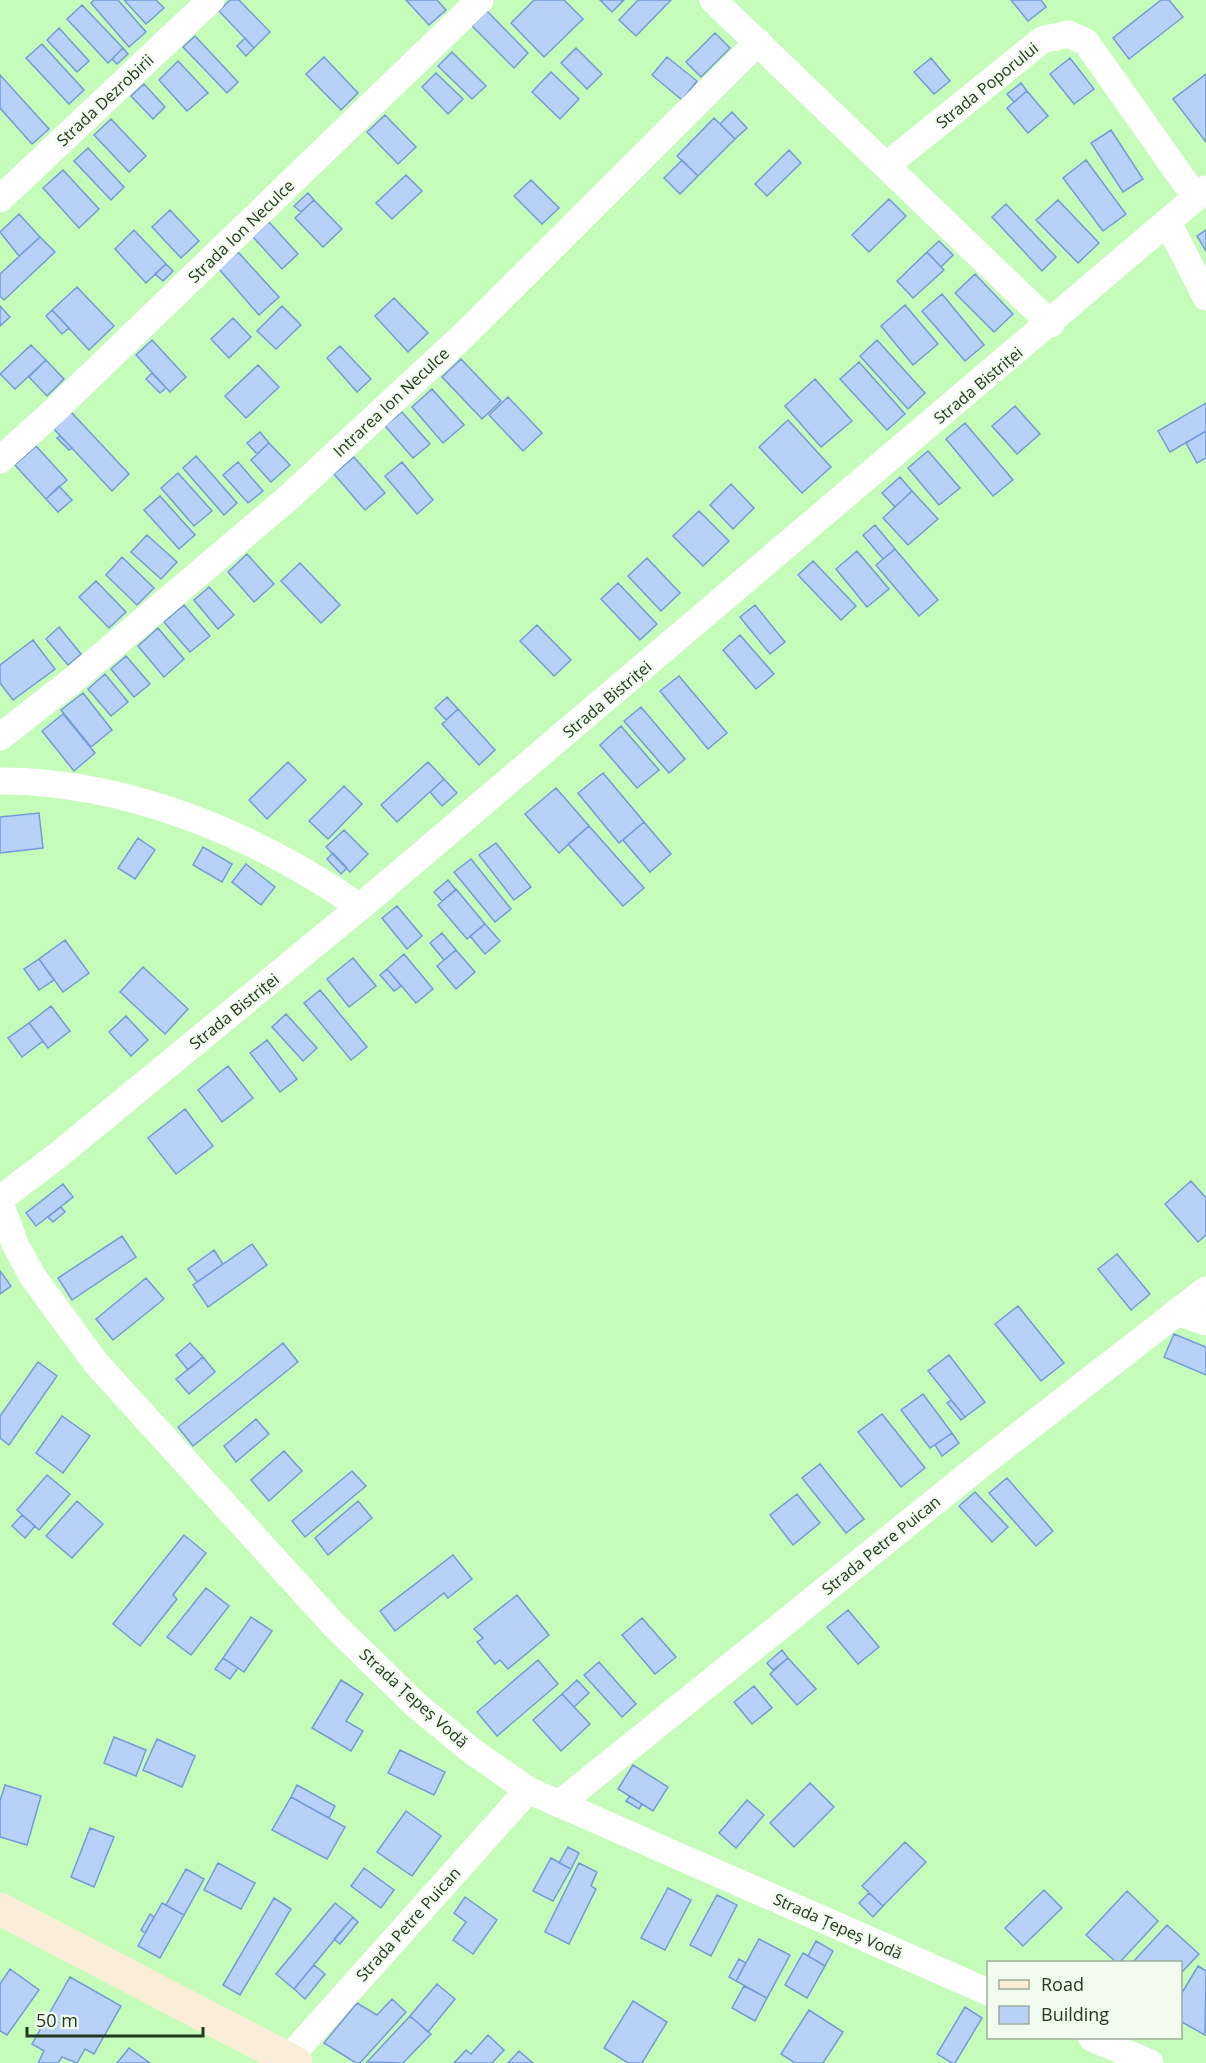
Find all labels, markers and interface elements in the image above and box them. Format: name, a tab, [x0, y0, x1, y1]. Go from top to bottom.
street label: Strada Poporului	[931, 37, 1043, 133]
street label: Strada Dezrobirii	[52, 49, 158, 151]
street label: Strada Ion Neculce	[183, 174, 299, 288]
street label: Strada Bistriței	[929, 341, 1027, 429]
street label: Intrarea Ion Neculce	[328, 342, 454, 462]
street label: Strada Bistriței	[558, 655, 656, 743]
street label: Strada Bistriței	[184, 968, 284, 1054]
street label: Strada Petre Puican	[817, 1490, 945, 1600]
street label: Strada Țepeș Vodă	[355, 1643, 473, 1753]
street label: Strada Petre Puican	[351, 1862, 465, 1986]
street label: Strada Țepeș Vodă	[770, 1888, 906, 1964]
legend	[987, 1961, 1182, 2039]
text: Road	[1041, 1972, 1084, 1996]
scale bar	[27, 2000, 202, 2038]
text: Building	[1041, 2002, 1109, 2026]
text: 50 m	[36, 2008, 78, 2032]

